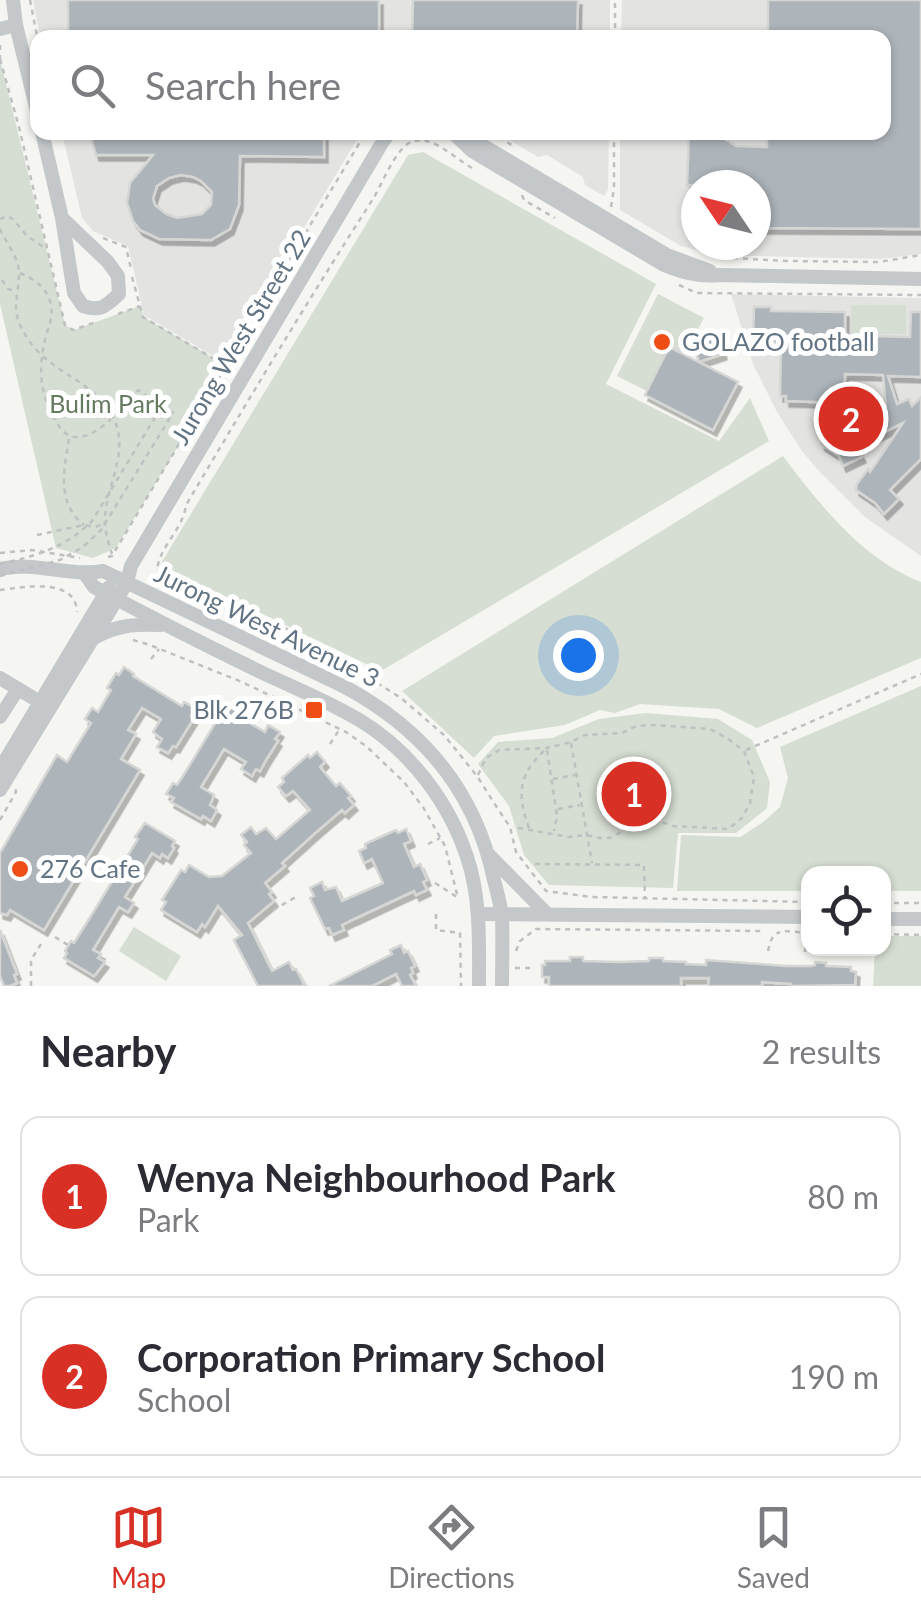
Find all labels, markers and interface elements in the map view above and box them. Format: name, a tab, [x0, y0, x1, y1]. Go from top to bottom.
search box	[30, 30, 891, 140]
icon: search	[65, 58, 120, 113]
text: Search here	[145, 62, 341, 108]
north arrow	[681, 170, 771, 260]
street label: Jurong West Street 22	[164, 224, 316, 449]
place label: GOLAZO football	[682, 326, 875, 356]
marker: GOLAZO football	[651, 331, 673, 353]
pin: 2	[818, 382, 884, 456]
park label: Bulim Park	[49, 388, 167, 418]
street label: Jurong West Avenue 3	[150, 558, 385, 693]
your location	[553, 630, 604, 681]
place label: Blk 276B	[193, 694, 294, 724]
marker: Blk 276B	[303, 699, 325, 721]
pin: 1	[602, 756, 666, 832]
place label: 276 Cafe	[40, 853, 140, 883]
marker: 276 Cafe	[9, 858, 31, 880]
map controls	[801, 866, 891, 956]
button: locate	[801, 866, 891, 956]
text: Nearby	[40, 1026, 177, 1076]
text: 2 results	[762, 1032, 881, 1071]
text: Wenya Neighbourhood Park	[137, 1154, 616, 1200]
text: 1	[65, 1177, 84, 1216]
text: 80 m	[807, 1177, 879, 1216]
text: Park	[137, 1200, 200, 1239]
text: Corporation Primary School	[137, 1334, 605, 1380]
text: 2	[65, 1357, 84, 1396]
text: 190 m	[789, 1357, 879, 1396]
text: School	[137, 1380, 231, 1419]
tab: Map	[111, 1500, 166, 1594]
tab: Directions	[388, 1500, 515, 1594]
tab: Saved	[737, 1500, 810, 1594]

